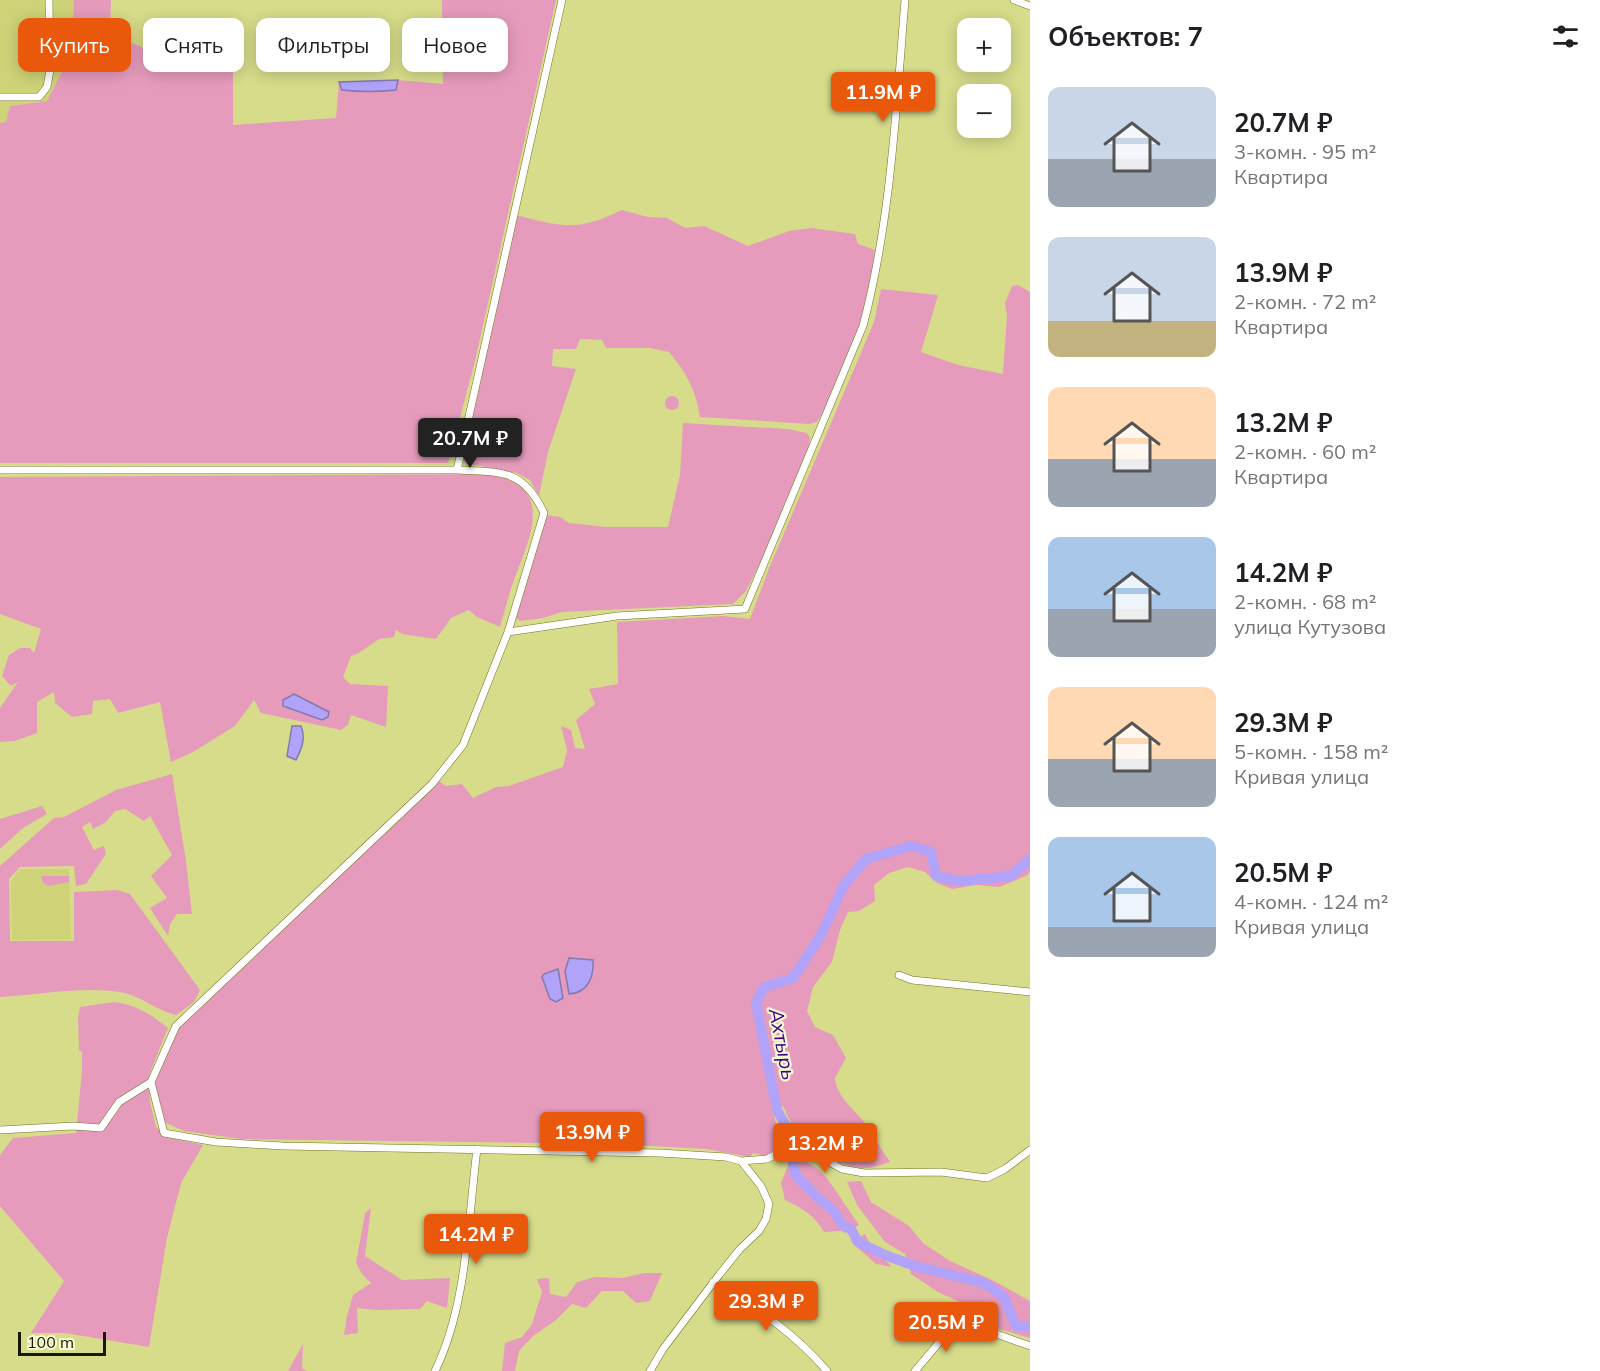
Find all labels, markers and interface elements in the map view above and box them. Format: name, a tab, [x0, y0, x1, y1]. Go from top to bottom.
chip: Купить	[18, 18, 131, 72]
chip: Снять	[143, 18, 244, 72]
chip: Фильтры	[256, 18, 390, 72]
chip: Новое	[402, 18, 508, 72]
map controls	[957, 18, 1011, 138]
button: +	[957, 18, 1011, 72]
text: Объектов: 7	[1048, 20, 1203, 53]
icon: filters	[1549, 20, 1582, 53]
pin: 11.9M ₽	[828, 72, 938, 123]
text: 11.9M ₽	[845, 79, 921, 104]
button: −	[957, 84, 1011, 138]
text: 20.7M ₽	[1234, 106, 1333, 139]
icon: home	[1096, 111, 1168, 183]
text: 3-комн. · 95 m²	[1234, 139, 1376, 164]
text: Квартира	[1234, 164, 1328, 189]
text: 13.9M ₽	[1234, 256, 1333, 289]
icon: home	[1096, 261, 1168, 333]
text: 2-комн. · 72 m²	[1234, 289, 1376, 314]
text: Квартира	[1234, 314, 1328, 339]
text: 13.2M ₽	[1234, 406, 1333, 439]
icon: home	[1096, 411, 1168, 483]
pin: 20.7M ₽	[415, 418, 525, 469]
text: 20.7M ₽	[432, 425, 508, 450]
text: 2-комн. · 60 m²	[1234, 439, 1376, 464]
text: Квартира	[1234, 464, 1328, 489]
text: 14.2M ₽	[1234, 556, 1333, 589]
icon: home	[1096, 561, 1168, 633]
text: 2-комн. · 68 m²	[1234, 589, 1376, 614]
text: улица Кутузова	[1234, 614, 1386, 639]
text: 29.3M ₽	[1234, 706, 1333, 739]
icon: home	[1096, 711, 1168, 783]
text: 5-комн. · 158 m²	[1234, 739, 1388, 764]
text: Кривая улица	[1234, 764, 1369, 789]
text: 20.5M ₽	[1234, 856, 1333, 889]
icon: home	[1096, 861, 1168, 933]
text: 4-комн. · 124 m²	[1234, 889, 1388, 914]
text: Кривая улица	[1234, 914, 1369, 939]
water label: Ахтырь	[764, 1005, 802, 1082]
pin: 13.9M ₽	[537, 1112, 647, 1163]
text: 13.9M ₽	[554, 1119, 630, 1144]
pin: 13.2M ₽	[770, 1123, 880, 1174]
text: 13.2M ₽	[787, 1130, 863, 1155]
pin: 14.2M ₽	[421, 1214, 531, 1265]
text: 14.2M ₽	[438, 1221, 514, 1246]
pin: 29.3M ₽	[711, 1281, 821, 1332]
text: 29.3M ₽	[728, 1288, 804, 1313]
pin: 20.5M ₽	[891, 1302, 1001, 1353]
text: 20.5M ₽	[908, 1309, 984, 1334]
scale bar	[18, 1329, 106, 1356]
text: 100 m	[27, 1332, 74, 1352]

